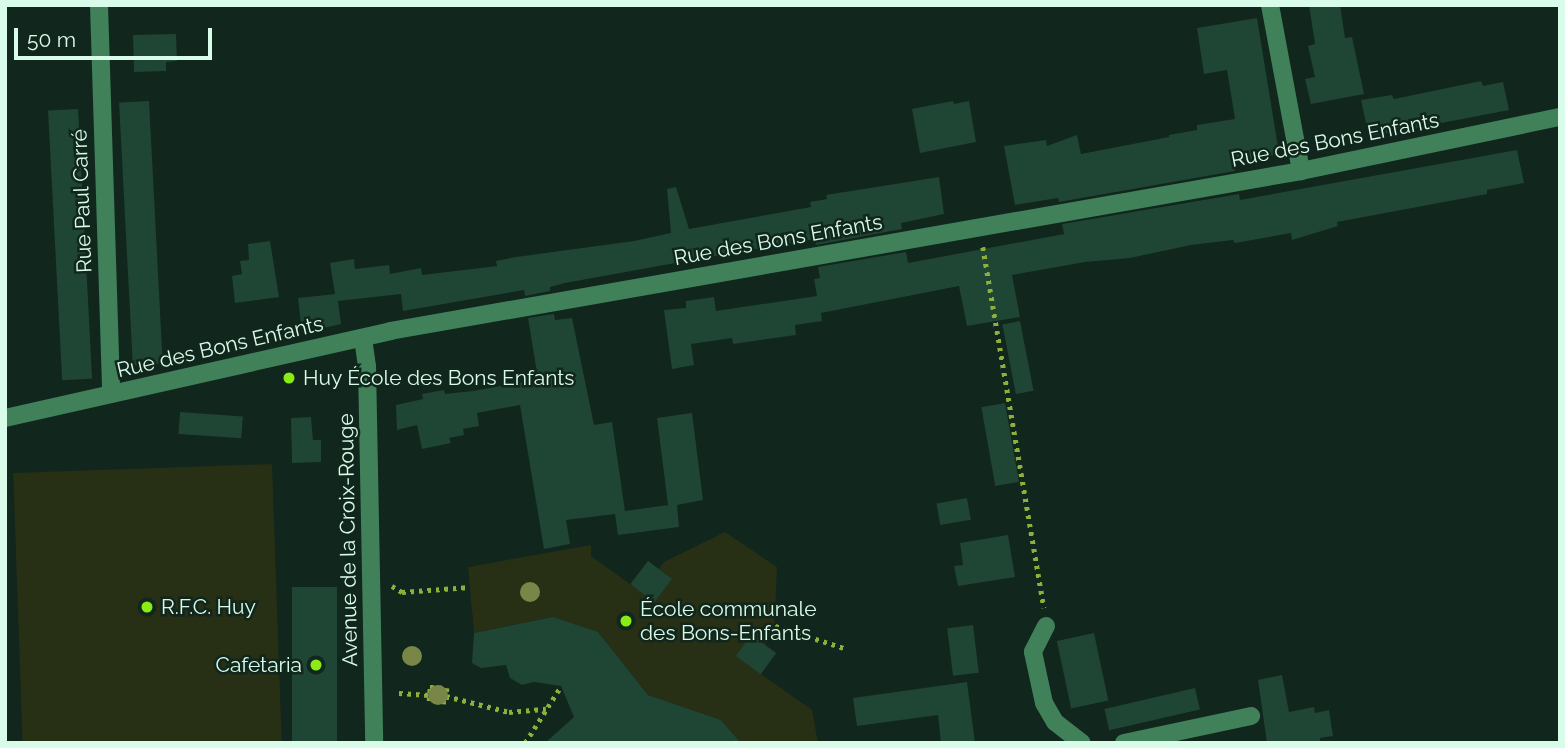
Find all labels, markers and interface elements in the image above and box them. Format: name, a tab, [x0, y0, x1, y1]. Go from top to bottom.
scale bar	[18, 14, 215, 58]
text: 50 m	[27, 27, 76, 52]
street label: Rue des Bons Enfants	[1229, 107, 1441, 173]
street label: Rue Paul Carré	[67, 128, 97, 274]
street label: Rue des Bons Enfants	[672, 209, 884, 271]
street label: Rue des Bons Enfants	[114, 311, 326, 383]
place label: Huy École des Bons Enfants	[303, 365, 575, 391]
marker: Huy École des Bons Enfants	[281, 370, 297, 386]
street label: Avenue de la Croix-Rouge	[333, 413, 363, 667]
place label: R.F.C. Huy	[161, 594, 256, 620]
place label: École communale des Bons-Enfants	[640, 596, 816, 646]
marker: R.F.C. Huy	[139, 599, 155, 615]
marker: École communale des Bons-Enfants	[618, 613, 634, 629]
place label: Cafetaria	[216, 652, 302, 678]
marker: Cafetaria	[308, 657, 324, 673]

